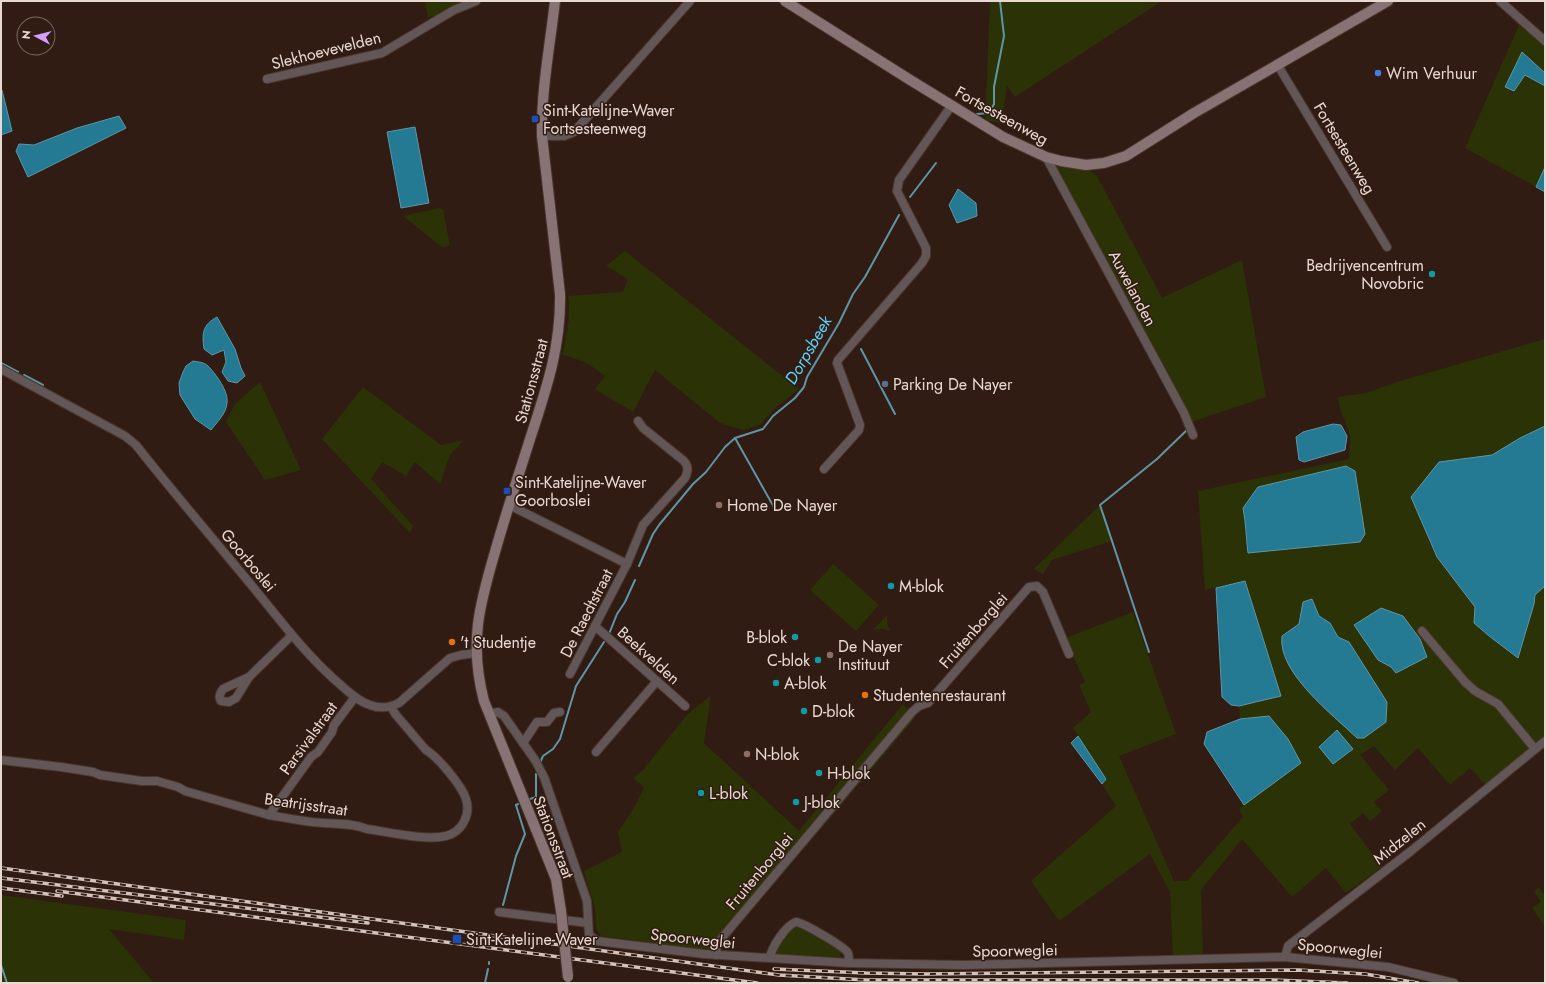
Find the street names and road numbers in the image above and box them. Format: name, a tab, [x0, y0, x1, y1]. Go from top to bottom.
street label: Slekhoevevelden	[269, 26, 383, 75]
street label: Fortsesteenweg	[951, 80, 1053, 151]
street label: Fortsesteenweg	[1308, 98, 1381, 198]
street label: Auwelanden	[1103, 246, 1162, 330]
street label: Stationsstraat	[509, 336, 554, 426]
street label: Goorboslei	[215, 524, 282, 597]
street label: De Raedtstraat	[554, 565, 619, 662]
street label: Fruitenborglei	[934, 587, 1013, 674]
street label: Beekvelden	[612, 621, 685, 690]
street label: Parsivalstraat	[274, 697, 343, 780]
street label: Beatrijsstraat	[263, 787, 349, 822]
street label: Stationsstraat	[527, 792, 580, 882]
street label: Midzelen	[1368, 813, 1431, 870]
street label: Fruitenborglei	[720, 828, 799, 915]
street label: Spoorweglei	[649, 923, 737, 954]
street label: Spoorweglei	[1296, 933, 1384, 964]
street label: Spoorweglei	[972, 938, 1058, 963]

